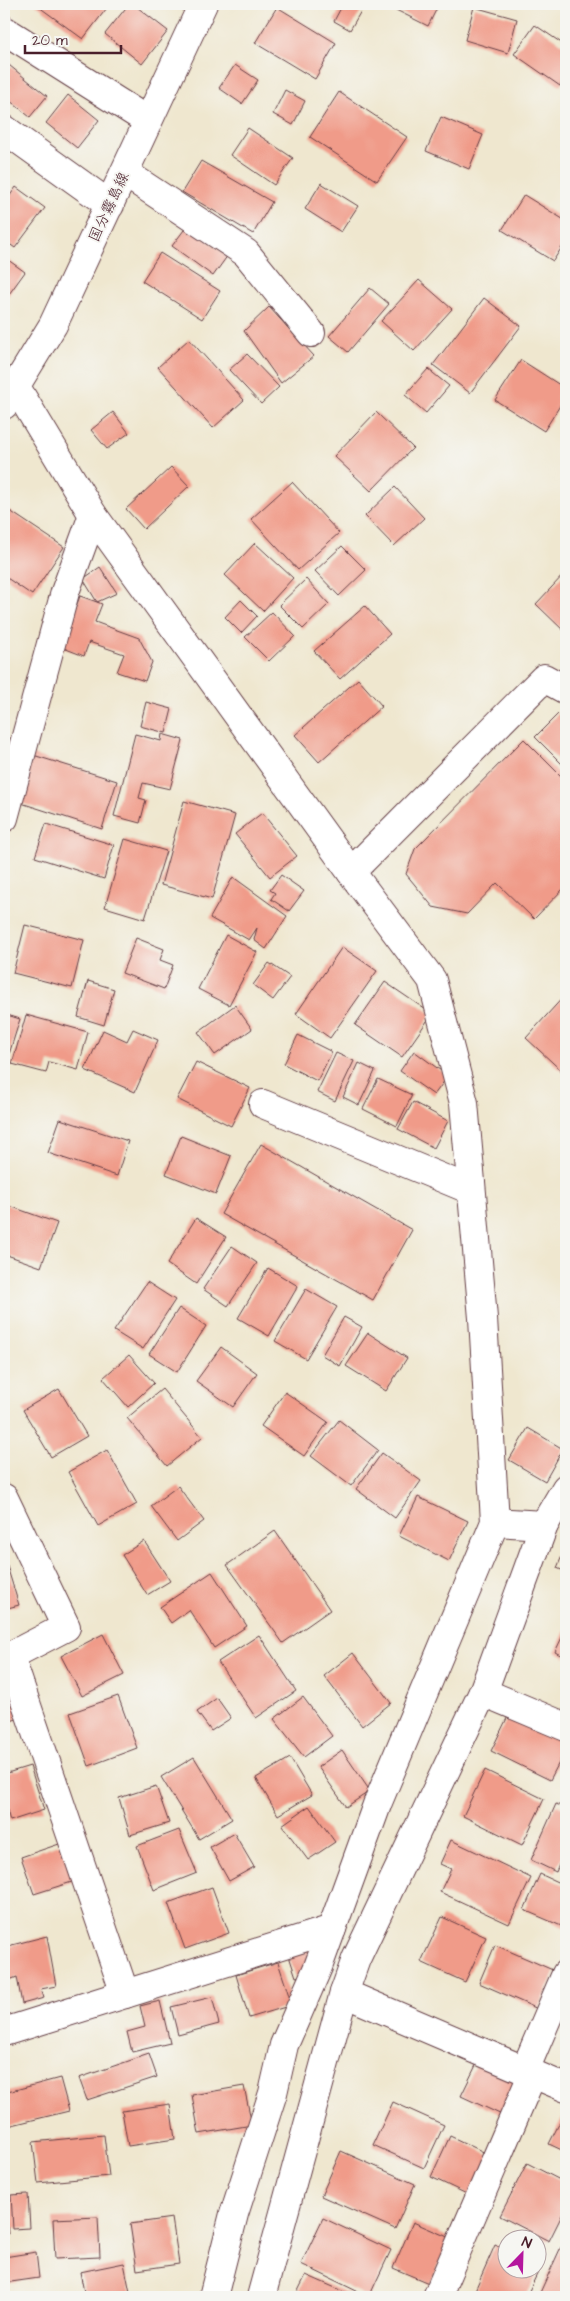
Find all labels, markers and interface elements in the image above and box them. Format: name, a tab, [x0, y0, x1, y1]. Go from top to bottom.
scale bar	[25, 22, 121, 54]
text: 20 m	[32, 30, 68, 51]
street label: 国分霧島線	[84, 169, 134, 245]
north arrow	[498, 2228, 548, 2278]
text: N	[519, 2232, 535, 2254]

